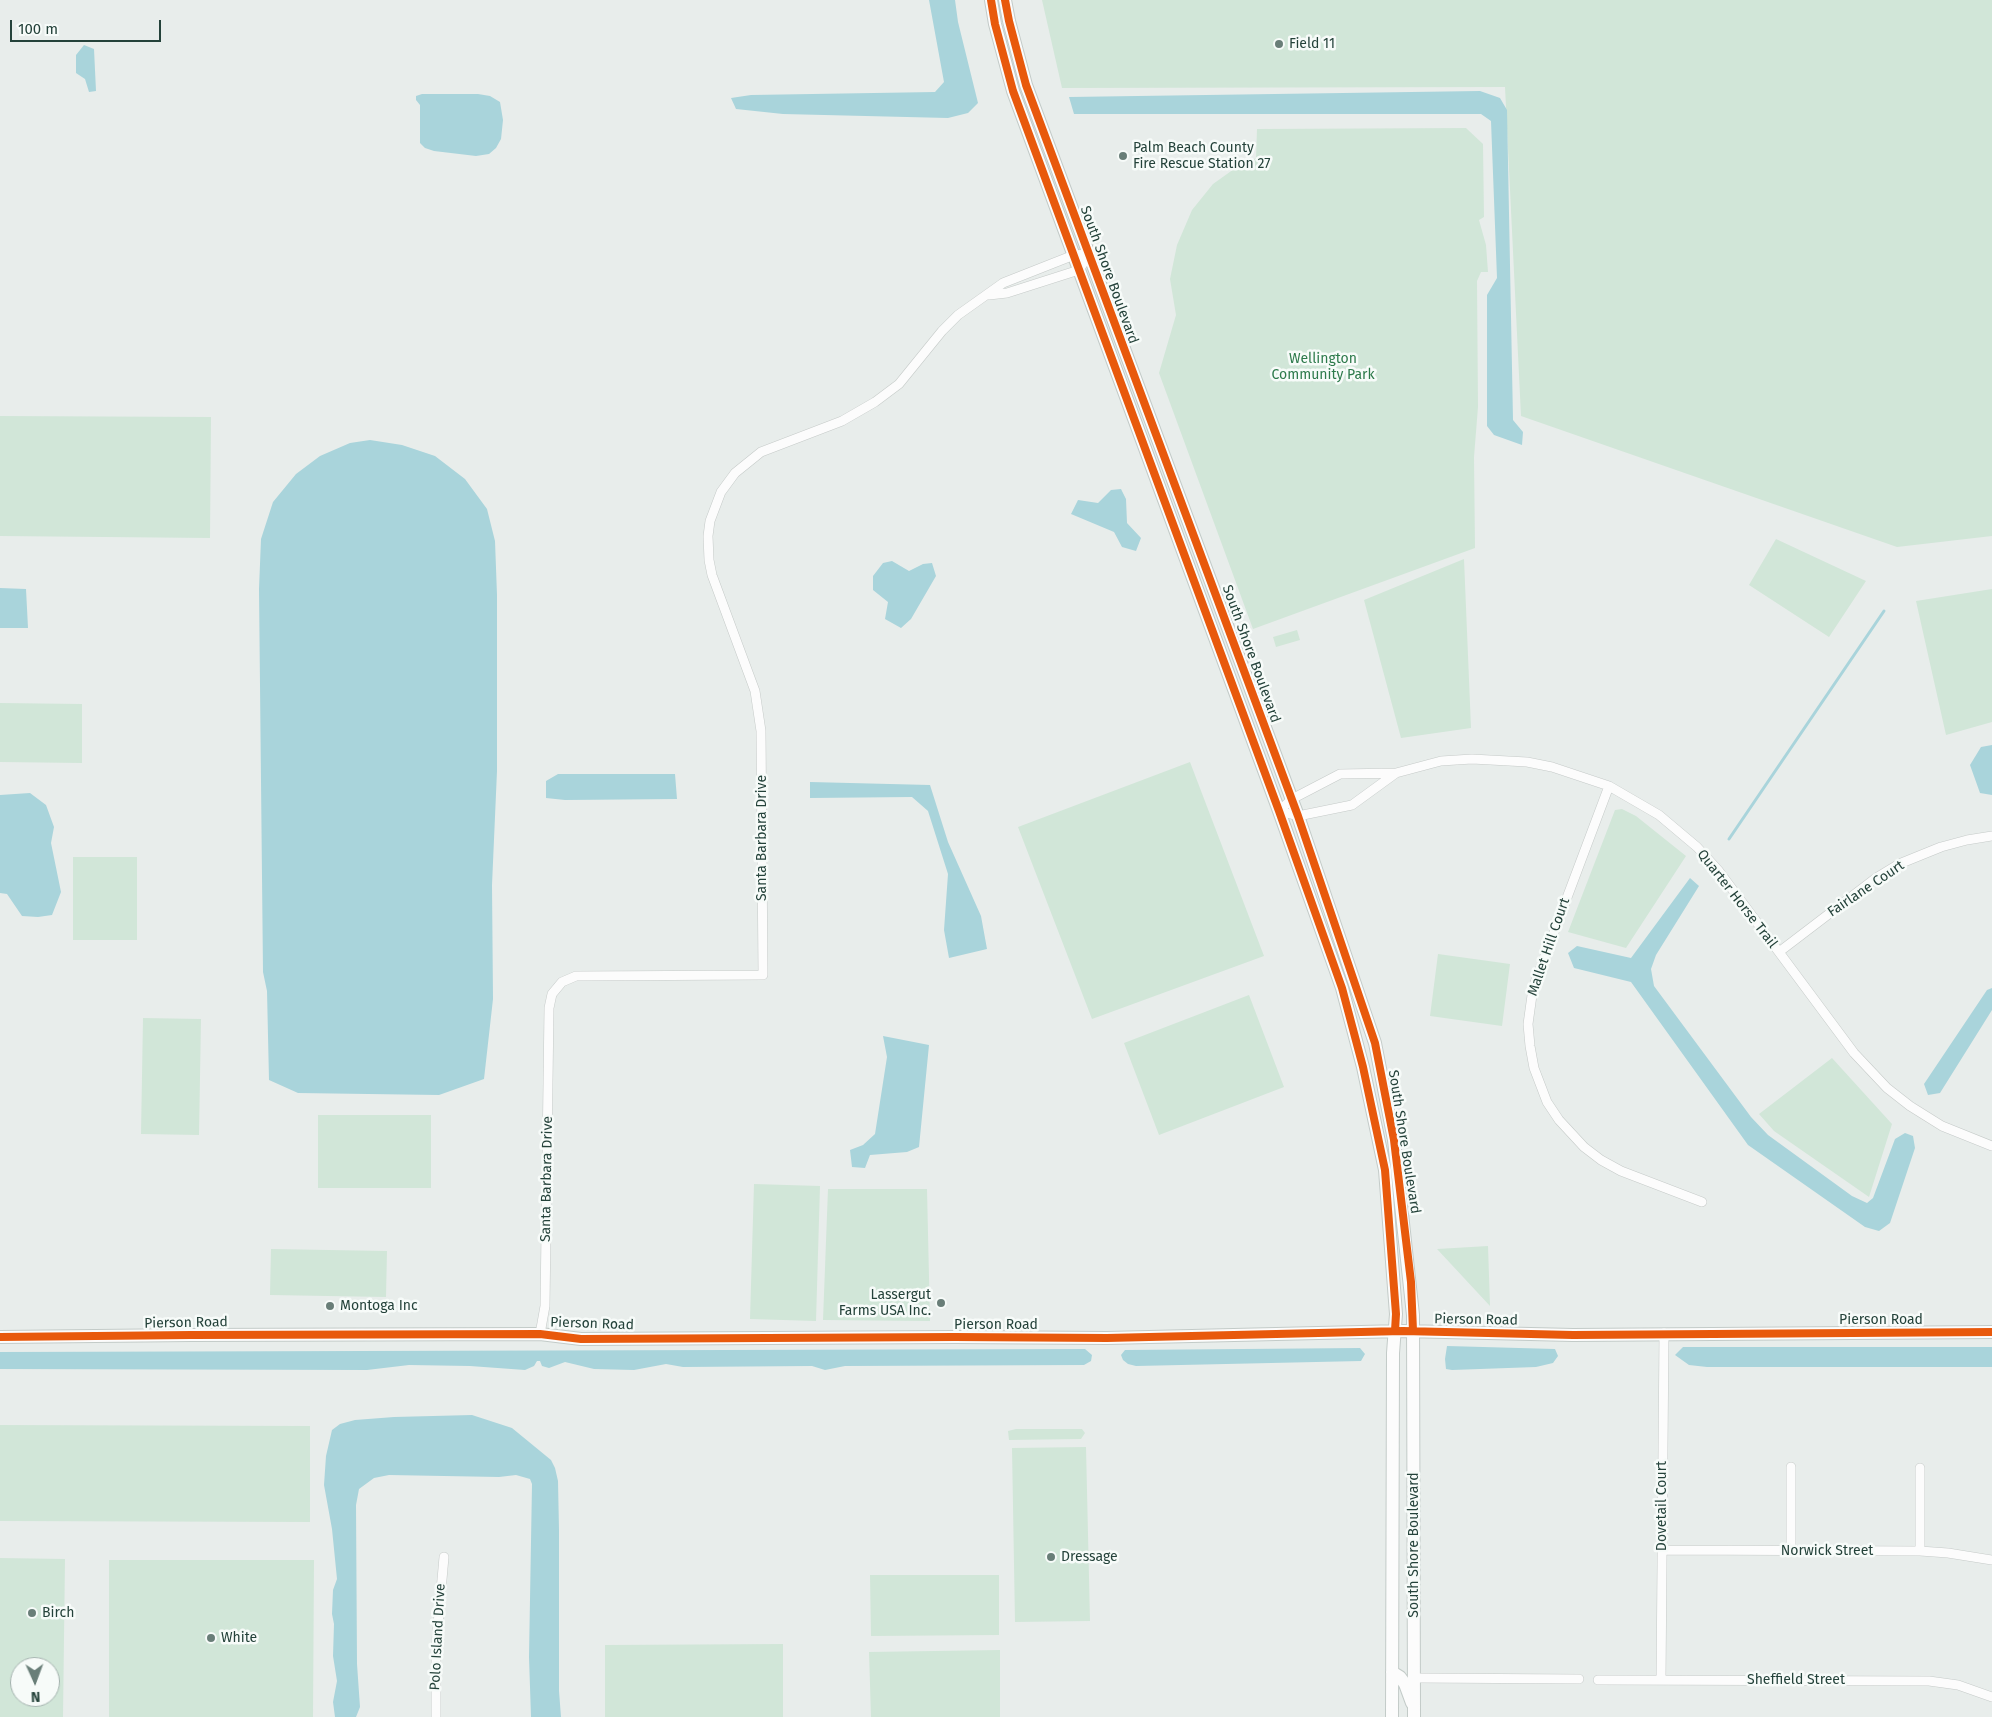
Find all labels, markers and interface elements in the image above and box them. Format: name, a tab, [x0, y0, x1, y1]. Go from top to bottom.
scale bar	[12, 10, 164, 42]
text: 100 m	[18, 20, 58, 38]
place label: Field 11	[1289, 36, 1335, 52]
marker: Field 11	[1273, 38, 1285, 50]
place label: Palm Beach County Fire Rescue Station 27	[1133, 140, 1270, 172]
marker: Palm Beach County Fire Rescue Station 27	[1117, 150, 1129, 162]
street label: South Shore Boulevard	[1076, 204, 1142, 346]
park label: Wellington Community Park	[1271, 351, 1375, 384]
street label: South Shore Boulevard	[1218, 583, 1284, 725]
street label: Santa Barbara Drive	[754, 775, 770, 901]
street label: Quarter Horse Trail	[1693, 846, 1781, 952]
street label: Fairlane Court	[1825, 857, 1907, 921]
street label: Mallet Hill Court	[1524, 896, 1574, 998]
street label: South Shore Boulevard	[1384, 1069, 1424, 1215]
street label: Santa Barbara Drive	[538, 1116, 556, 1242]
place label: Lassergut Farms USA Inc.	[839, 1287, 931, 1320]
marker: Lassergut Farms USA Inc.	[935, 1297, 947, 1309]
place label: Montoga Inc	[340, 1298, 418, 1314]
marker: Montoga Inc	[324, 1300, 336, 1312]
street label: Pierson Road	[1434, 1311, 1518, 1329]
street label: Pierson Road	[1839, 1312, 1923, 1328]
street label: Pierson Road	[144, 1314, 228, 1332]
street label: Pierson Road	[550, 1314, 634, 1334]
street label: Pierson Road	[954, 1317, 1038, 1333]
street label: Dovetail Court	[1654, 1461, 1670, 1551]
street label: South Shore Boulevard	[1406, 1472, 1422, 1618]
street label: Norwick Street	[1781, 1543, 1873, 1559]
place label: Dressage	[1061, 1549, 1118, 1565]
marker: Dressage	[1045, 1551, 1057, 1563]
street label: Polo Island Drive	[427, 1583, 449, 1691]
place label: Birch	[42, 1605, 74, 1621]
marker: Birch	[26, 1607, 38, 1619]
place label: White	[221, 1630, 257, 1646]
marker: White	[205, 1632, 217, 1644]
north arrow	[10, 1657, 60, 1707]
street label: Sheffield Street	[1747, 1672, 1845, 1688]
text: N	[31, 1688, 40, 1705]

